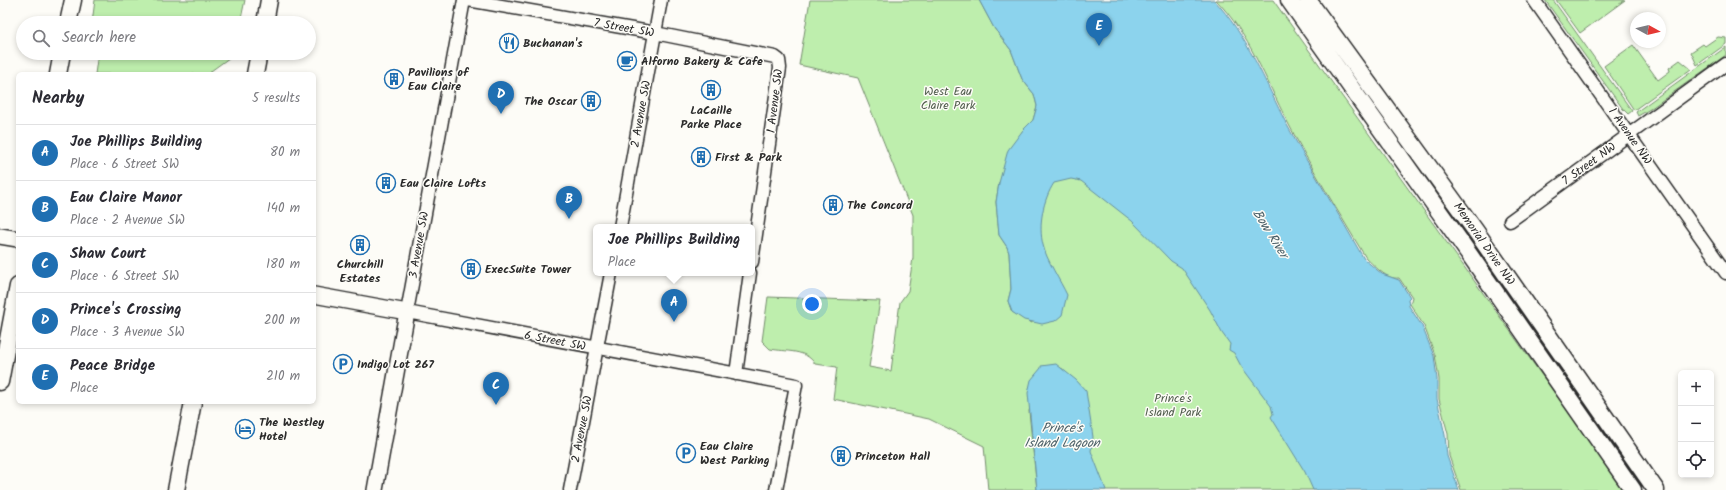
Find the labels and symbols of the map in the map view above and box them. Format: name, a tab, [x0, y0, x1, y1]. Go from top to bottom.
north arrow	[1630, 12, 1666, 48]
street label: 7 Street SW	[592, 13, 656, 43]
pin: E	[1086, 13, 1112, 46]
restaurant icon: Buchanan's	[498, 32, 520, 54]
place label: Buchanan's	[523, 34, 583, 53]
cafe icon: Alforno Bakery & Cafe	[616, 50, 638, 72]
place label: Alforno Bakery & Cafe	[641, 52, 763, 71]
place label: Pavilions of Eau Claire	[408, 63, 470, 96]
building icon: Pavilions of Eau Claire	[383, 68, 405, 90]
street label: 1 Avenue SW	[762, 68, 788, 134]
street label: 2 Avenue SW	[626, 79, 656, 149]
building icon: LaCaille Parke Place	[700, 79, 722, 101]
pin: D	[488, 81, 514, 114]
park label: West Eau Claire Park	[921, 82, 976, 115]
building icon: The Oscar	[580, 90, 602, 112]
place label: The Oscar	[524, 92, 578, 111]
place label: LaCaille Parke Place	[680, 101, 742, 134]
street label: 1 Avenue NW	[1603, 103, 1657, 169]
street label: 7 Street NW	[1558, 138, 1620, 190]
building icon: First & Park	[690, 146, 712, 168]
place label: First & Park	[715, 148, 783, 167]
building icon: Eau Claire Lofts	[375, 172, 397, 194]
place label: Eau Claire Lofts	[400, 174, 486, 193]
pin: B	[556, 186, 582, 219]
building icon: The Concord	[822, 194, 844, 216]
place label: The Concord	[847, 196, 913, 215]
street label: Memorial Drive NW	[1448, 199, 1520, 289]
water label: Bow River	[1247, 205, 1295, 265]
street label: 3 Avenue SW	[404, 210, 434, 280]
building icon: Churchill Estates	[349, 234, 371, 256]
place label: Churchill Estates	[337, 255, 384, 288]
building icon: ExecSuite Tower	[460, 258, 482, 280]
place label: ExecSuite Tower	[485, 260, 572, 279]
pin: A	[661, 289, 687, 322]
your location	[802, 294, 822, 314]
street label: 6 Street SW	[523, 326, 587, 356]
parking icon: Indigo Lot 267	[332, 353, 354, 375]
place label: Indigo Lot 267	[357, 355, 434, 374]
pin: C	[483, 372, 509, 405]
park label: Prince's Island Park	[1145, 389, 1202, 422]
street label: 2 Avenue SW	[566, 394, 598, 464]
place label: The Westley Hotel	[259, 413, 325, 446]
hotel icon: The Westley Hotel	[234, 418, 256, 440]
water label: Prince's Island Lagoon	[1024, 418, 1101, 454]
place label: Eau Claire West Parking	[700, 437, 770, 470]
parking icon: Eau Claire West Parking	[675, 442, 697, 464]
building icon: Princeton Hall	[830, 445, 852, 467]
place label: Princeton Hall	[855, 447, 931, 466]

